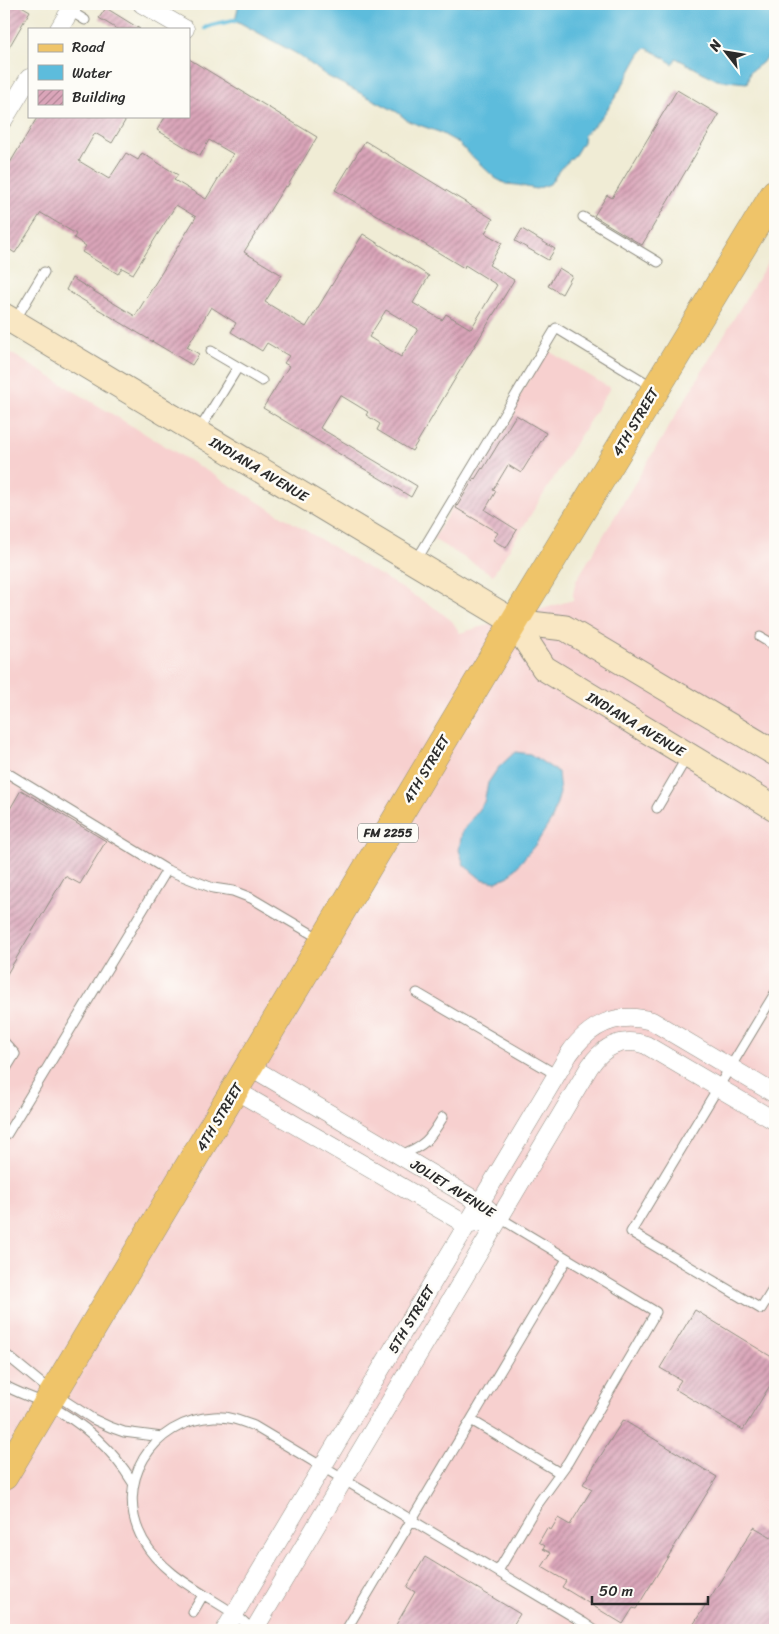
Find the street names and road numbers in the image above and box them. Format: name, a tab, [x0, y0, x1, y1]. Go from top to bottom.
street label: 4TH STREET	[605, 382, 666, 461]
street label: INDIANA AVENUE	[204, 429, 314, 510]
street label: INDIANA AVENUE	[581, 684, 691, 765]
street label: 4TH STREET	[396, 729, 457, 808]
road number: FM 2255	[358, 824, 418, 842]
street label: 4TH STREET	[189, 1077, 250, 1156]
street label: JOLIET AVENUE	[404, 1152, 501, 1225]
street label: 5TH STREET	[381, 1279, 442, 1358]

